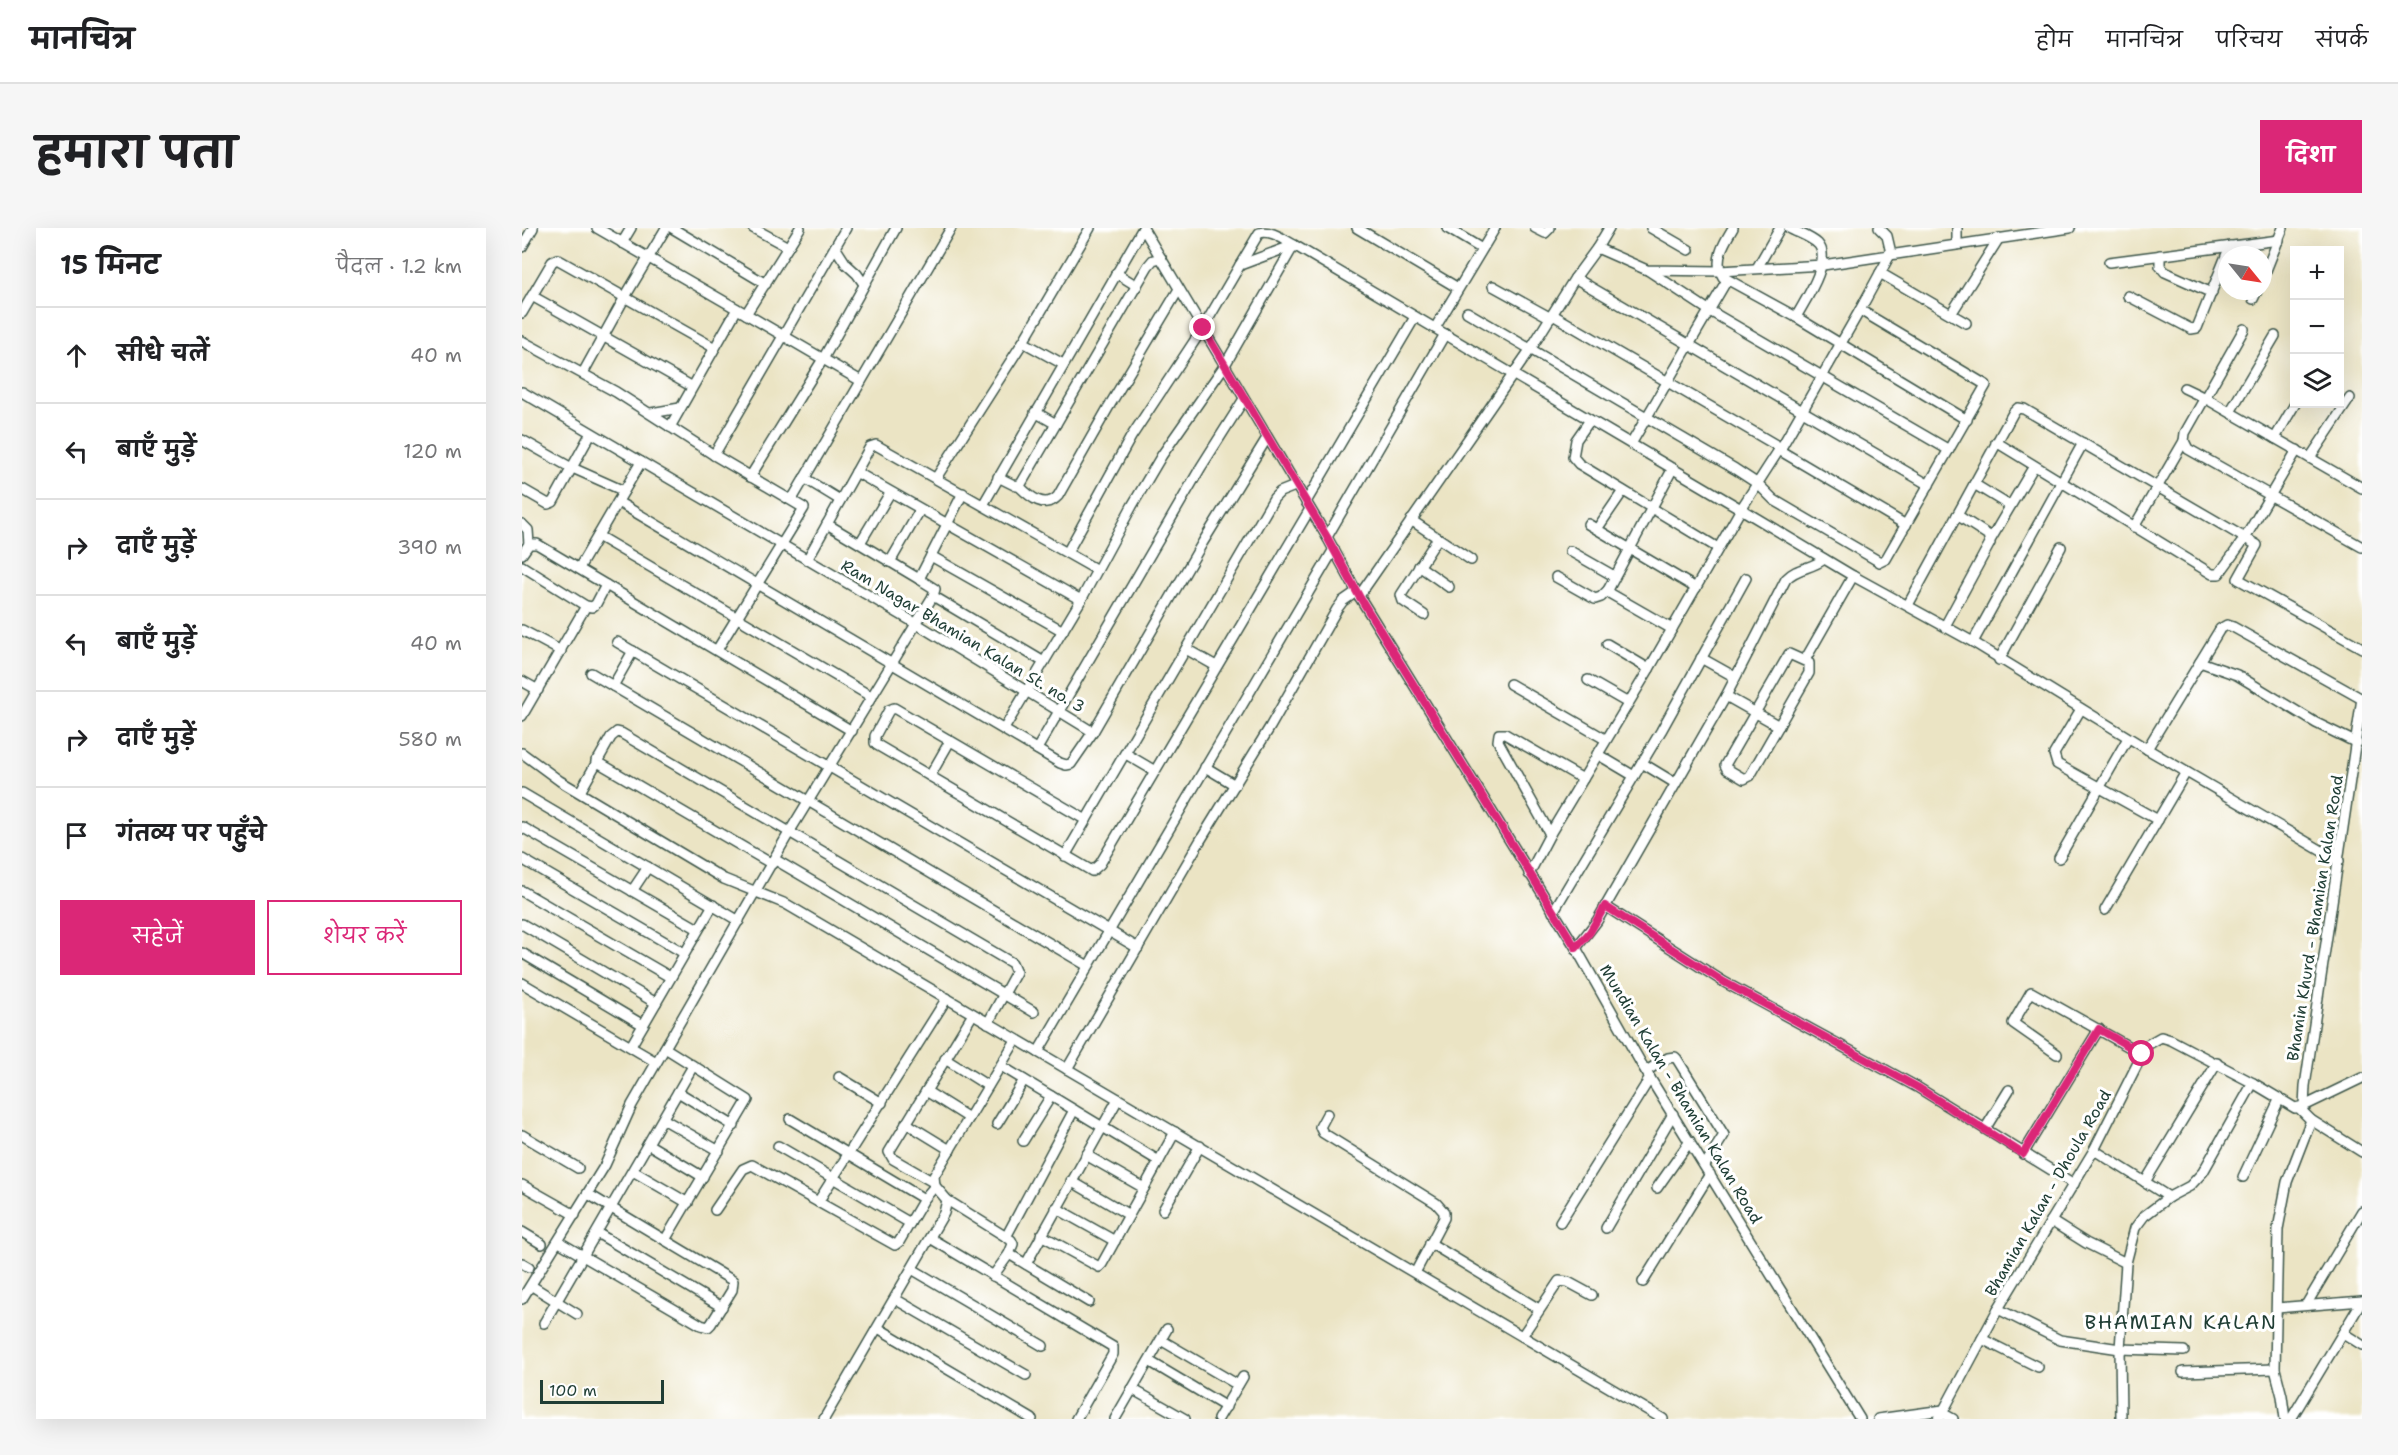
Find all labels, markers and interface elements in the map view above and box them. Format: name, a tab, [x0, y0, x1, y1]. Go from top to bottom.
text: मानचित्र	[30, 20, 134, 58]
text: होम	[2036, 26, 2073, 54]
text: मानचित्र	[2106, 26, 2183, 54]
text: परिचय	[2216, 26, 2282, 54]
text: संपर्क	[2315, 26, 2368, 54]
button: दिशा	[2260, 120, 2362, 193]
text: हमारा पता	[36, 124, 237, 180]
north arrow	[2218, 246, 2272, 300]
map controls	[2290, 246, 2344, 408]
button: +	[2290, 246, 2344, 300]
text: 15 मिनट	[60, 247, 160, 282]
text: पैदल · 1.2 km	[336, 253, 462, 279]
button: −	[2290, 300, 2344, 354]
route end	[1189, 314, 1215, 340]
icon: ahead	[60, 339, 93, 372]
text: सीधे चलें	[117, 339, 209, 368]
text: 40 m	[410, 342, 462, 368]
button: layers	[2290, 354, 2344, 408]
icon: left	[60, 435, 93, 468]
text: बाएँ मुड़ें	[117, 435, 196, 464]
text: 120 m	[403, 438, 462, 464]
icon: right	[60, 531, 93, 564]
text: दाएँ मुड़ें	[117, 531, 196, 560]
text: 390 m	[397, 534, 462, 560]
street label: Ram Nagar Bhamian Kalan St. no. 3	[837, 555, 1089, 717]
icon: left	[60, 627, 93, 660]
text: बाएँ मुड़ें	[117, 627, 196, 656]
text: 40 m	[410, 630, 462, 656]
icon: right	[60, 723, 93, 756]
text: दाएँ मुड़ें	[117, 723, 196, 752]
text: 580 m	[399, 726, 462, 752]
street label: Bhamin Khurd - Bhamian Kalan Road	[2282, 774, 2348, 1062]
icon: arrive	[60, 819, 93, 852]
text: गंतव्य पर पहुँचे	[117, 819, 266, 848]
button: सहेजें	[60, 900, 255, 975]
button: शेयर करें	[267, 900, 462, 975]
street label: Mundian Kalan - Bhamian Kalan Road	[1595, 961, 1767, 1227]
route start	[2128, 1040, 2154, 1066]
street label: Bhamian Kalan - Dhoula Road	[1980, 1086, 2116, 1300]
district label: BHAMIAN KALAN	[2084, 1309, 2278, 1335]
scale bar	[540, 1377, 664, 1404]
text: 100 m	[549, 1380, 597, 1401]

